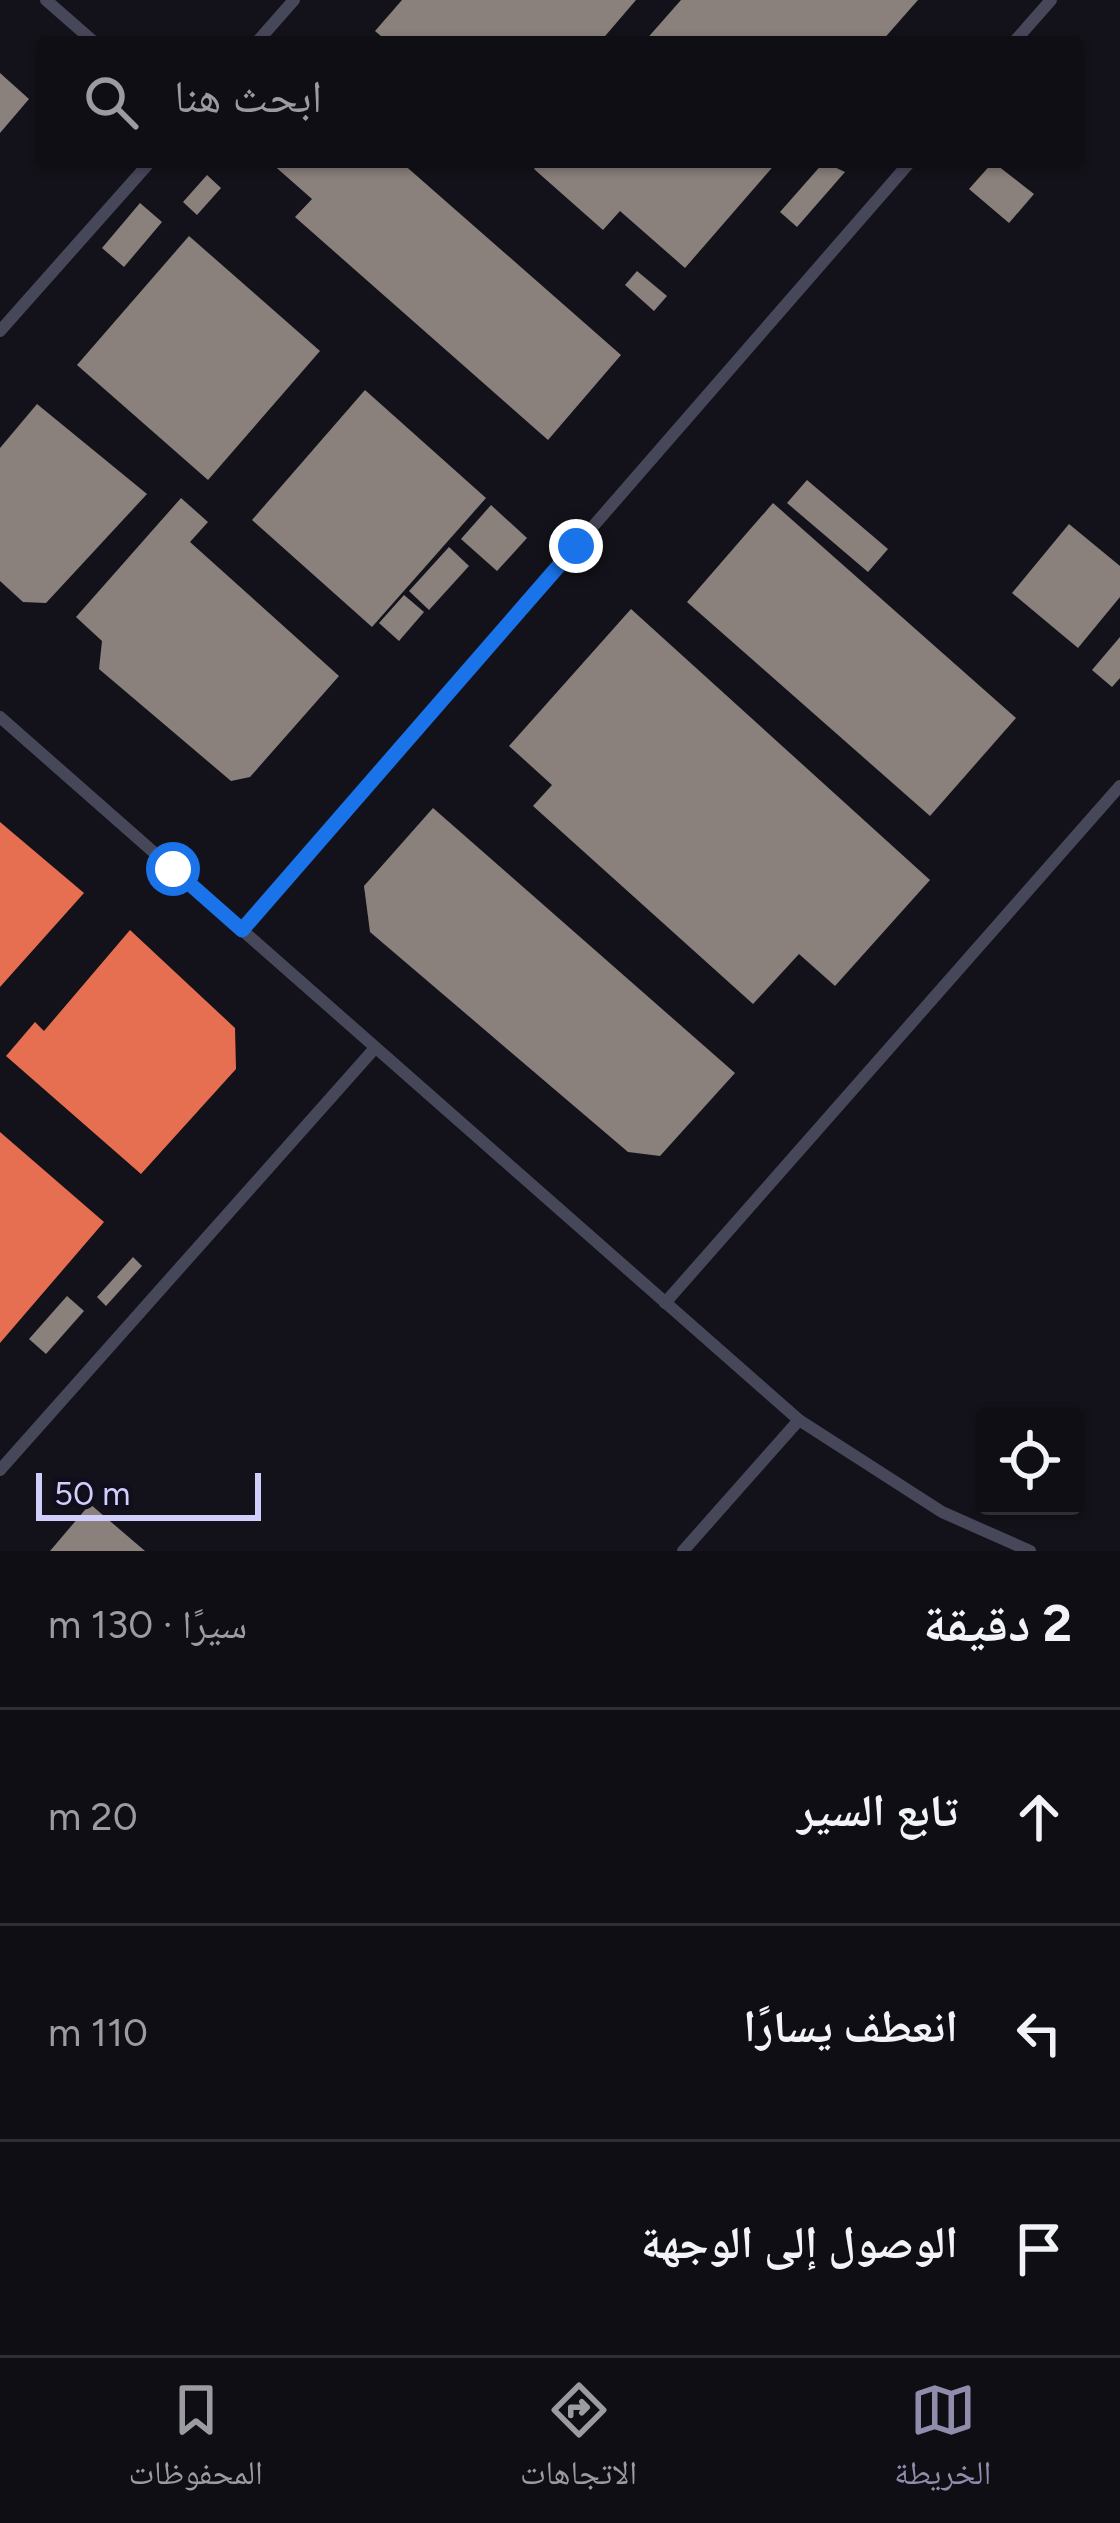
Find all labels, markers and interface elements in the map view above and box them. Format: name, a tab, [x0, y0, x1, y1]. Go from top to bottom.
search box	[36, 36, 1084, 168]
icon: search	[78, 69, 144, 135]
text: ابحث هنا	[174, 69, 322, 123]
route end	[549, 519, 603, 573]
route start	[146, 842, 200, 896]
map controls	[976, 1407, 1084, 1515]
button: locate	[976, 1407, 1084, 1515]
scale bar	[36, 1467, 261, 1520]
text: 50 m	[54, 1474, 130, 1513]
text: 2 دقيقة	[923, 1593, 1072, 1654]
text: سيرًا · 130 m	[48, 1601, 247, 1648]
text: تابع السير	[797, 1783, 958, 1837]
icon: ahead	[1006, 1784, 1072, 1850]
text: 20 m	[48, 1793, 138, 1840]
text: انعطف يسارًا	[743, 1999, 958, 2053]
icon: left	[1006, 2000, 1072, 2066]
text: 110 m	[48, 2009, 148, 2056]
text: الوصول إلى الوجهة	[641, 2215, 958, 2269]
icon: arrive	[1006, 2216, 1072, 2282]
tab: المحفوظات	[129, 2377, 263, 2505]
tab: الاتجاهات	[520, 2377, 637, 2505]
tab: الخريطة	[894, 2377, 991, 2505]

